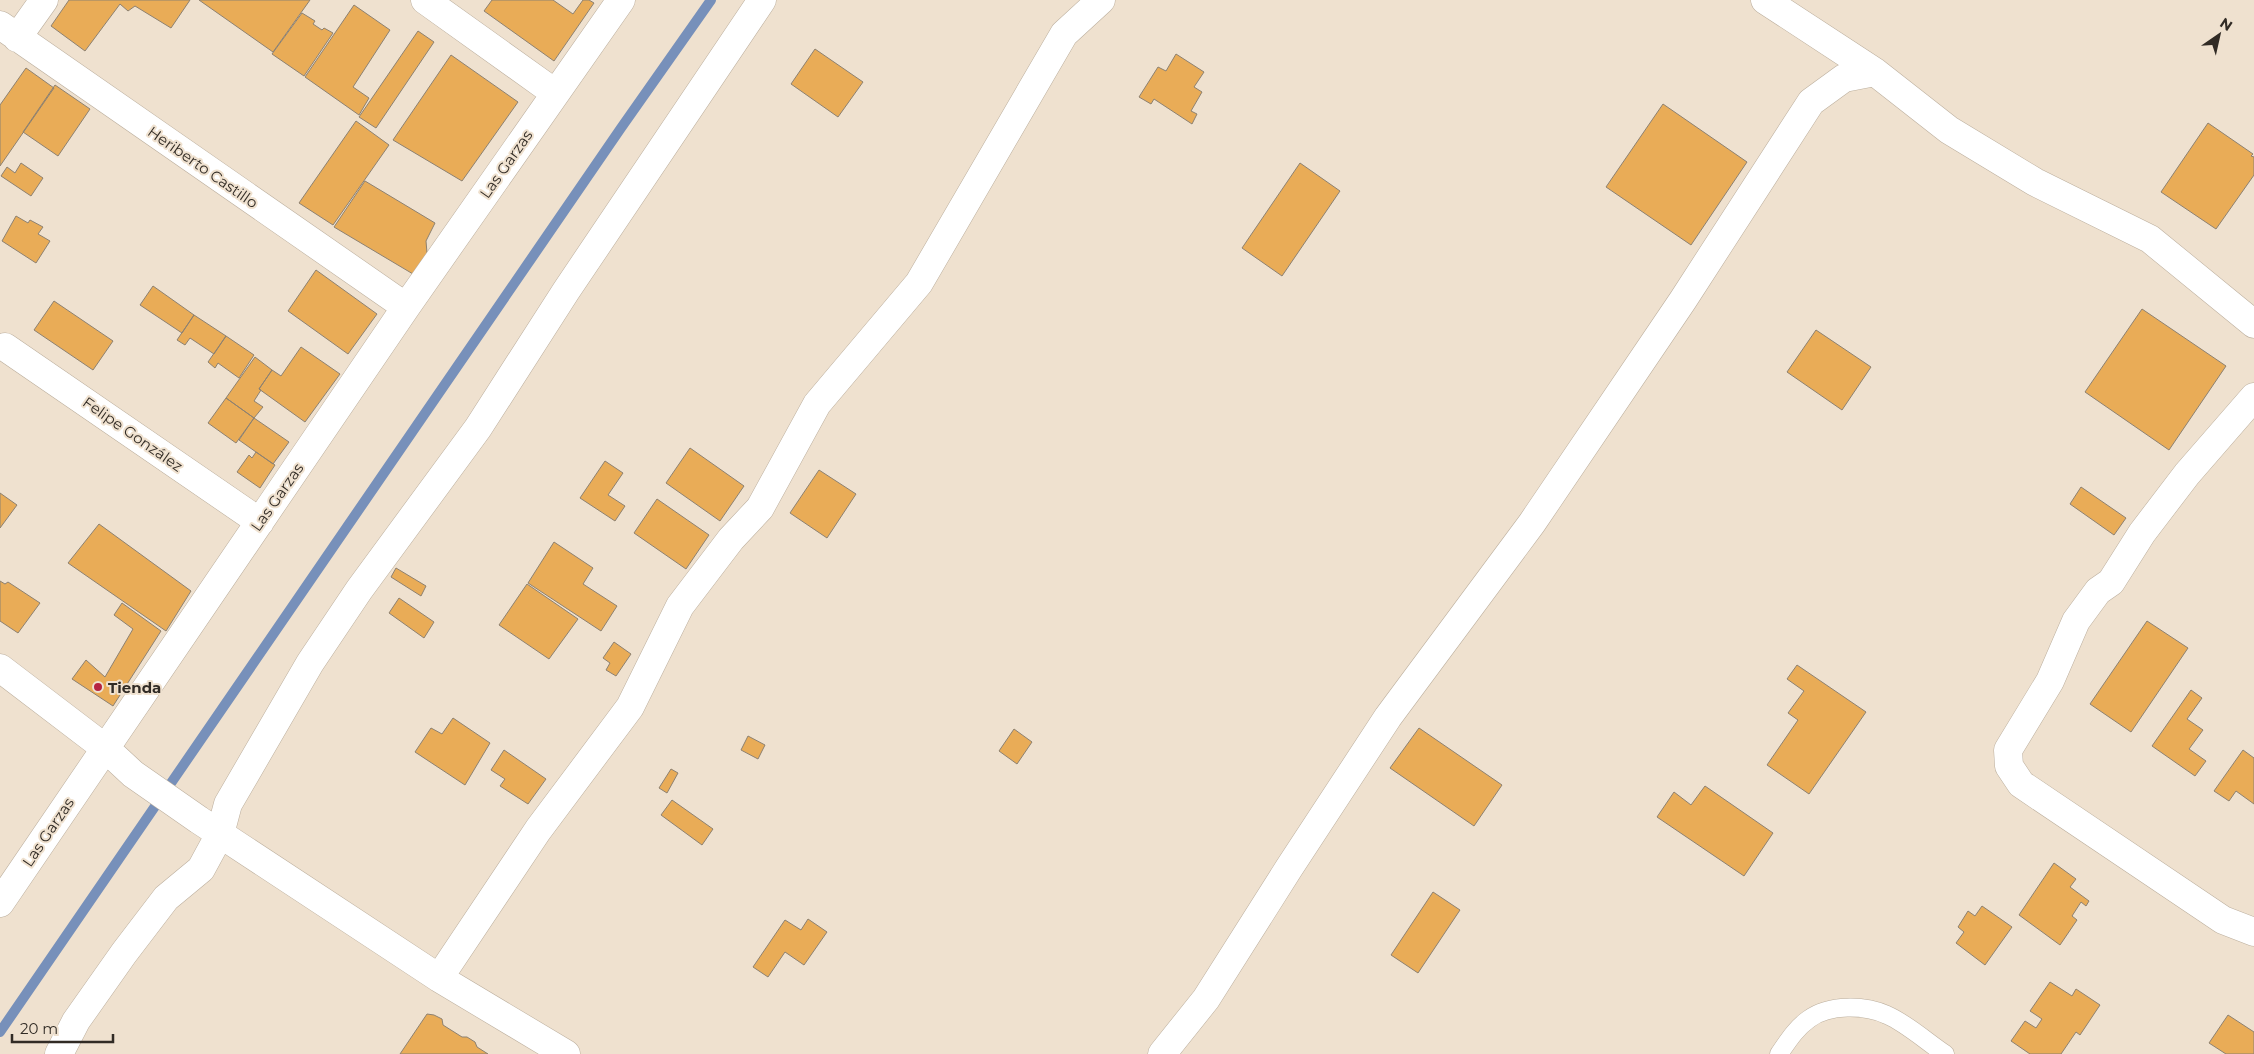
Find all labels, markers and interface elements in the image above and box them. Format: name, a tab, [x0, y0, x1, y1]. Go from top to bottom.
north arrow	[2194, 10, 2244, 60]
text: N	[2217, 14, 2236, 35]
street label: Heriberto Castillo	[144, 122, 262, 212]
street label: Las Garzas	[475, 126, 537, 202]
street label: Felipe González	[79, 392, 187, 476]
street label: Las Garzas	[246, 459, 308, 535]
place label: Tienda	[108, 678, 161, 697]
marker: Tienda	[92, 681, 104, 693]
street label: Las Garzas	[18, 794, 78, 870]
scale bar	[12, 1012, 114, 1044]
text: 20 m	[20, 1019, 58, 1038]

